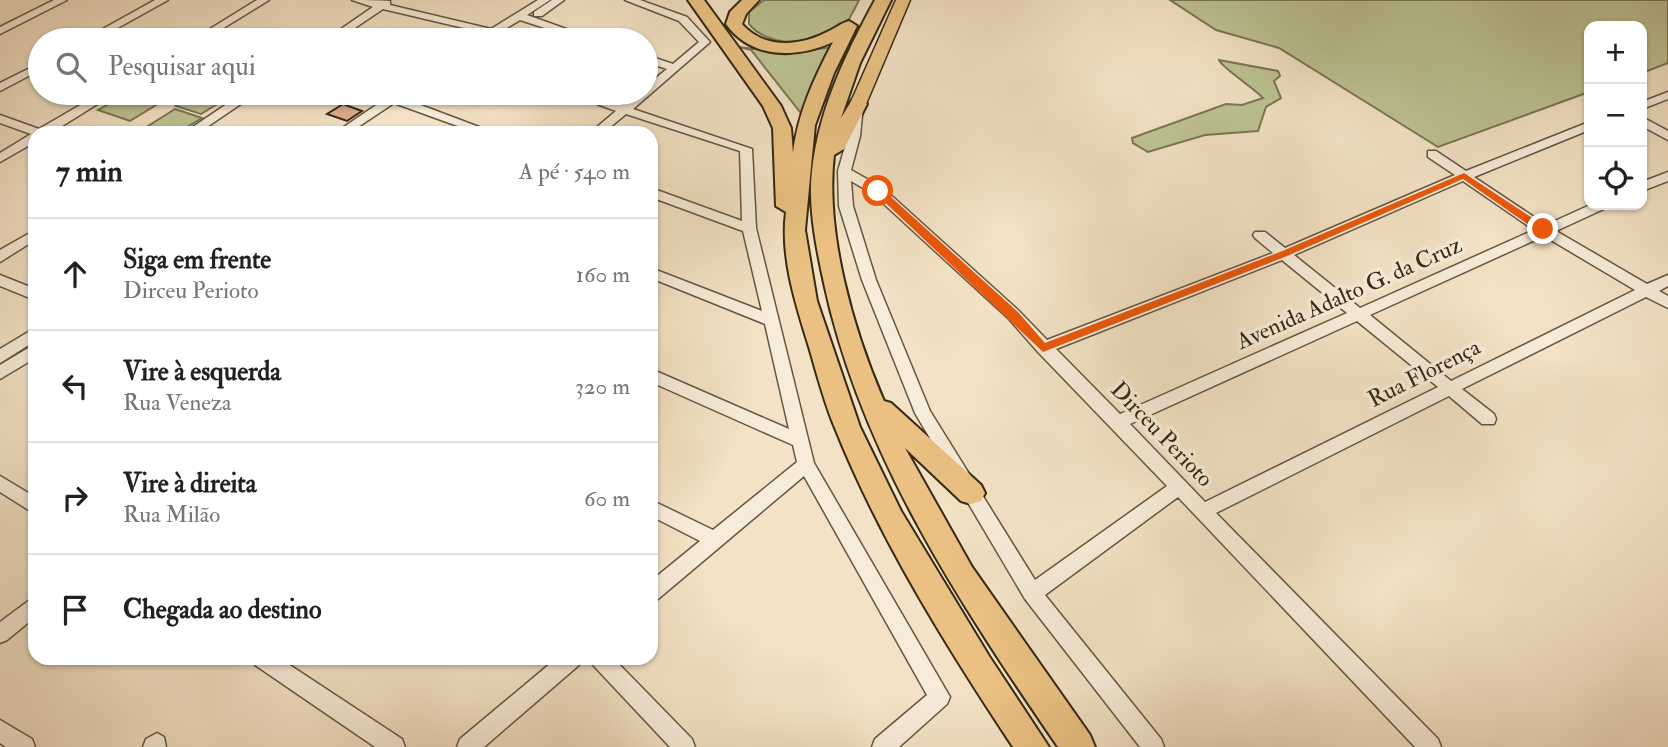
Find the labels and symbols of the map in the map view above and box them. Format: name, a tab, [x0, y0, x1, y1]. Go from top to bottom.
route start	[862, 175, 893, 206]
route end	[1527, 213, 1558, 244]
street label: Avenida Adalto G. da Cruz	[1231, 230, 1466, 356]
street label: Rua Florença	[1363, 332, 1486, 414]
street label: Dirceu Perioto	[1104, 375, 1220, 493]

